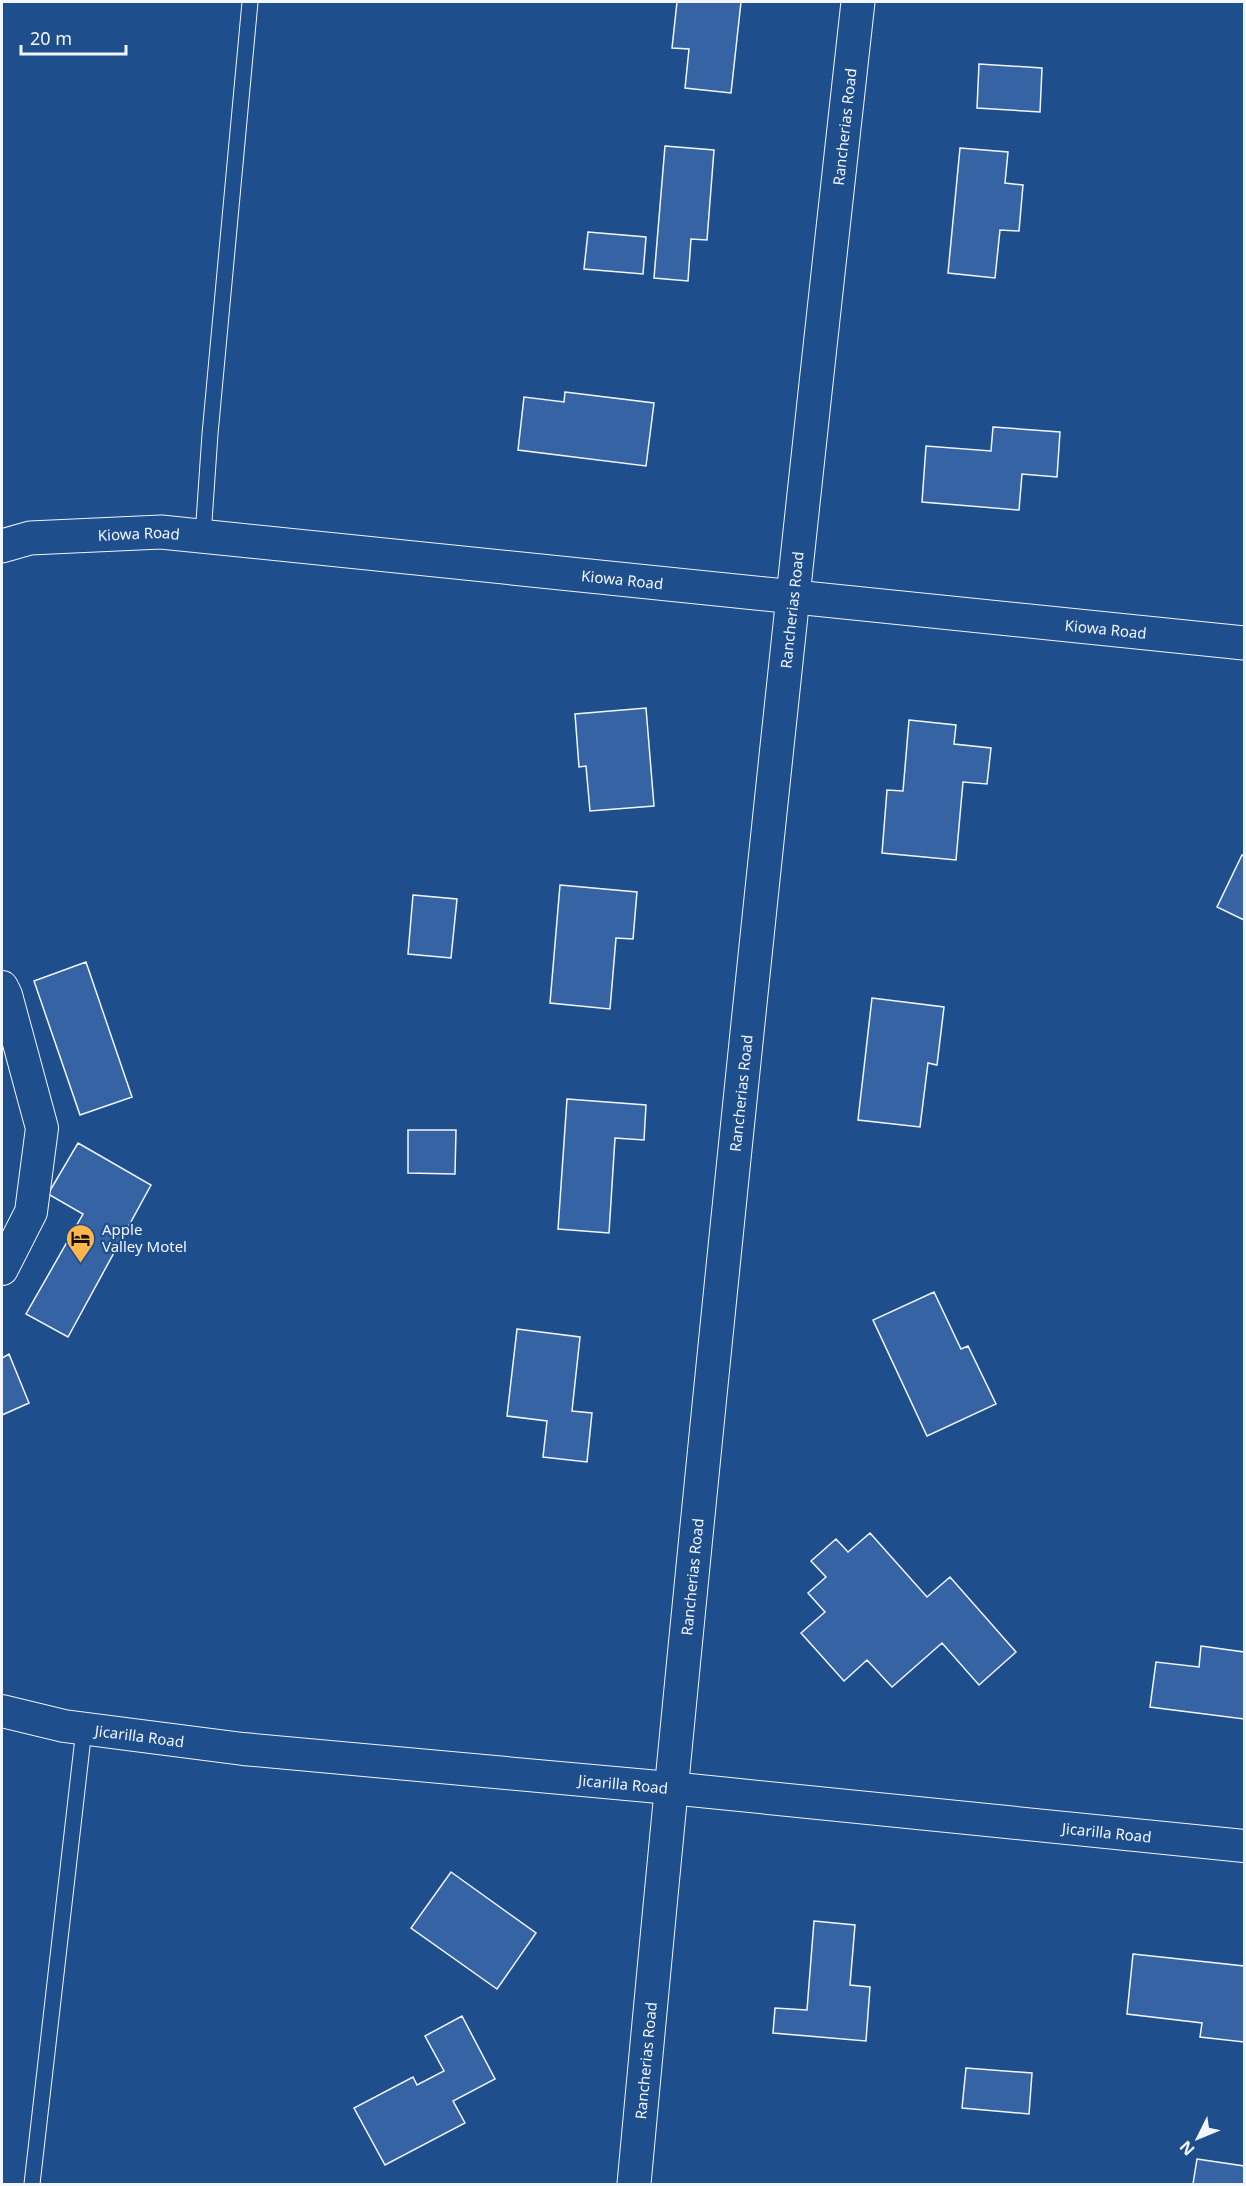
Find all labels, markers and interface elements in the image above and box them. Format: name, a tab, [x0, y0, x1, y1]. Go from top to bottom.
scale bar	[21, 18, 126, 56]
text: 20 m	[30, 26, 72, 50]
street label: Rancherias Road	[828, 67, 861, 186]
street label: Kiowa Road	[97, 522, 181, 545]
street label: Rancherias Road	[775, 550, 808, 669]
street label: Kiowa Road	[580, 565, 664, 593]
street label: Kiowa Road	[1064, 615, 1148, 643]
street label: Rancherias Road	[725, 1034, 757, 1153]
place label: Apple Valley Motel	[102, 1219, 187, 1256]
hotel icon: Apple Valley Motel	[65, 1222, 97, 1264]
street label: Rancherias Road	[676, 1517, 708, 1636]
street label: Jicarilla Road	[92, 1720, 185, 1751]
street label: Jicarilla Road	[576, 1769, 669, 1798]
street label: Jicarilla Road	[1059, 1817, 1152, 1847]
street label: Rancherias Road	[630, 2001, 661, 2120]
north arrow	[1168, 2108, 1228, 2168]
text: N	[1175, 2136, 1200, 2160]

